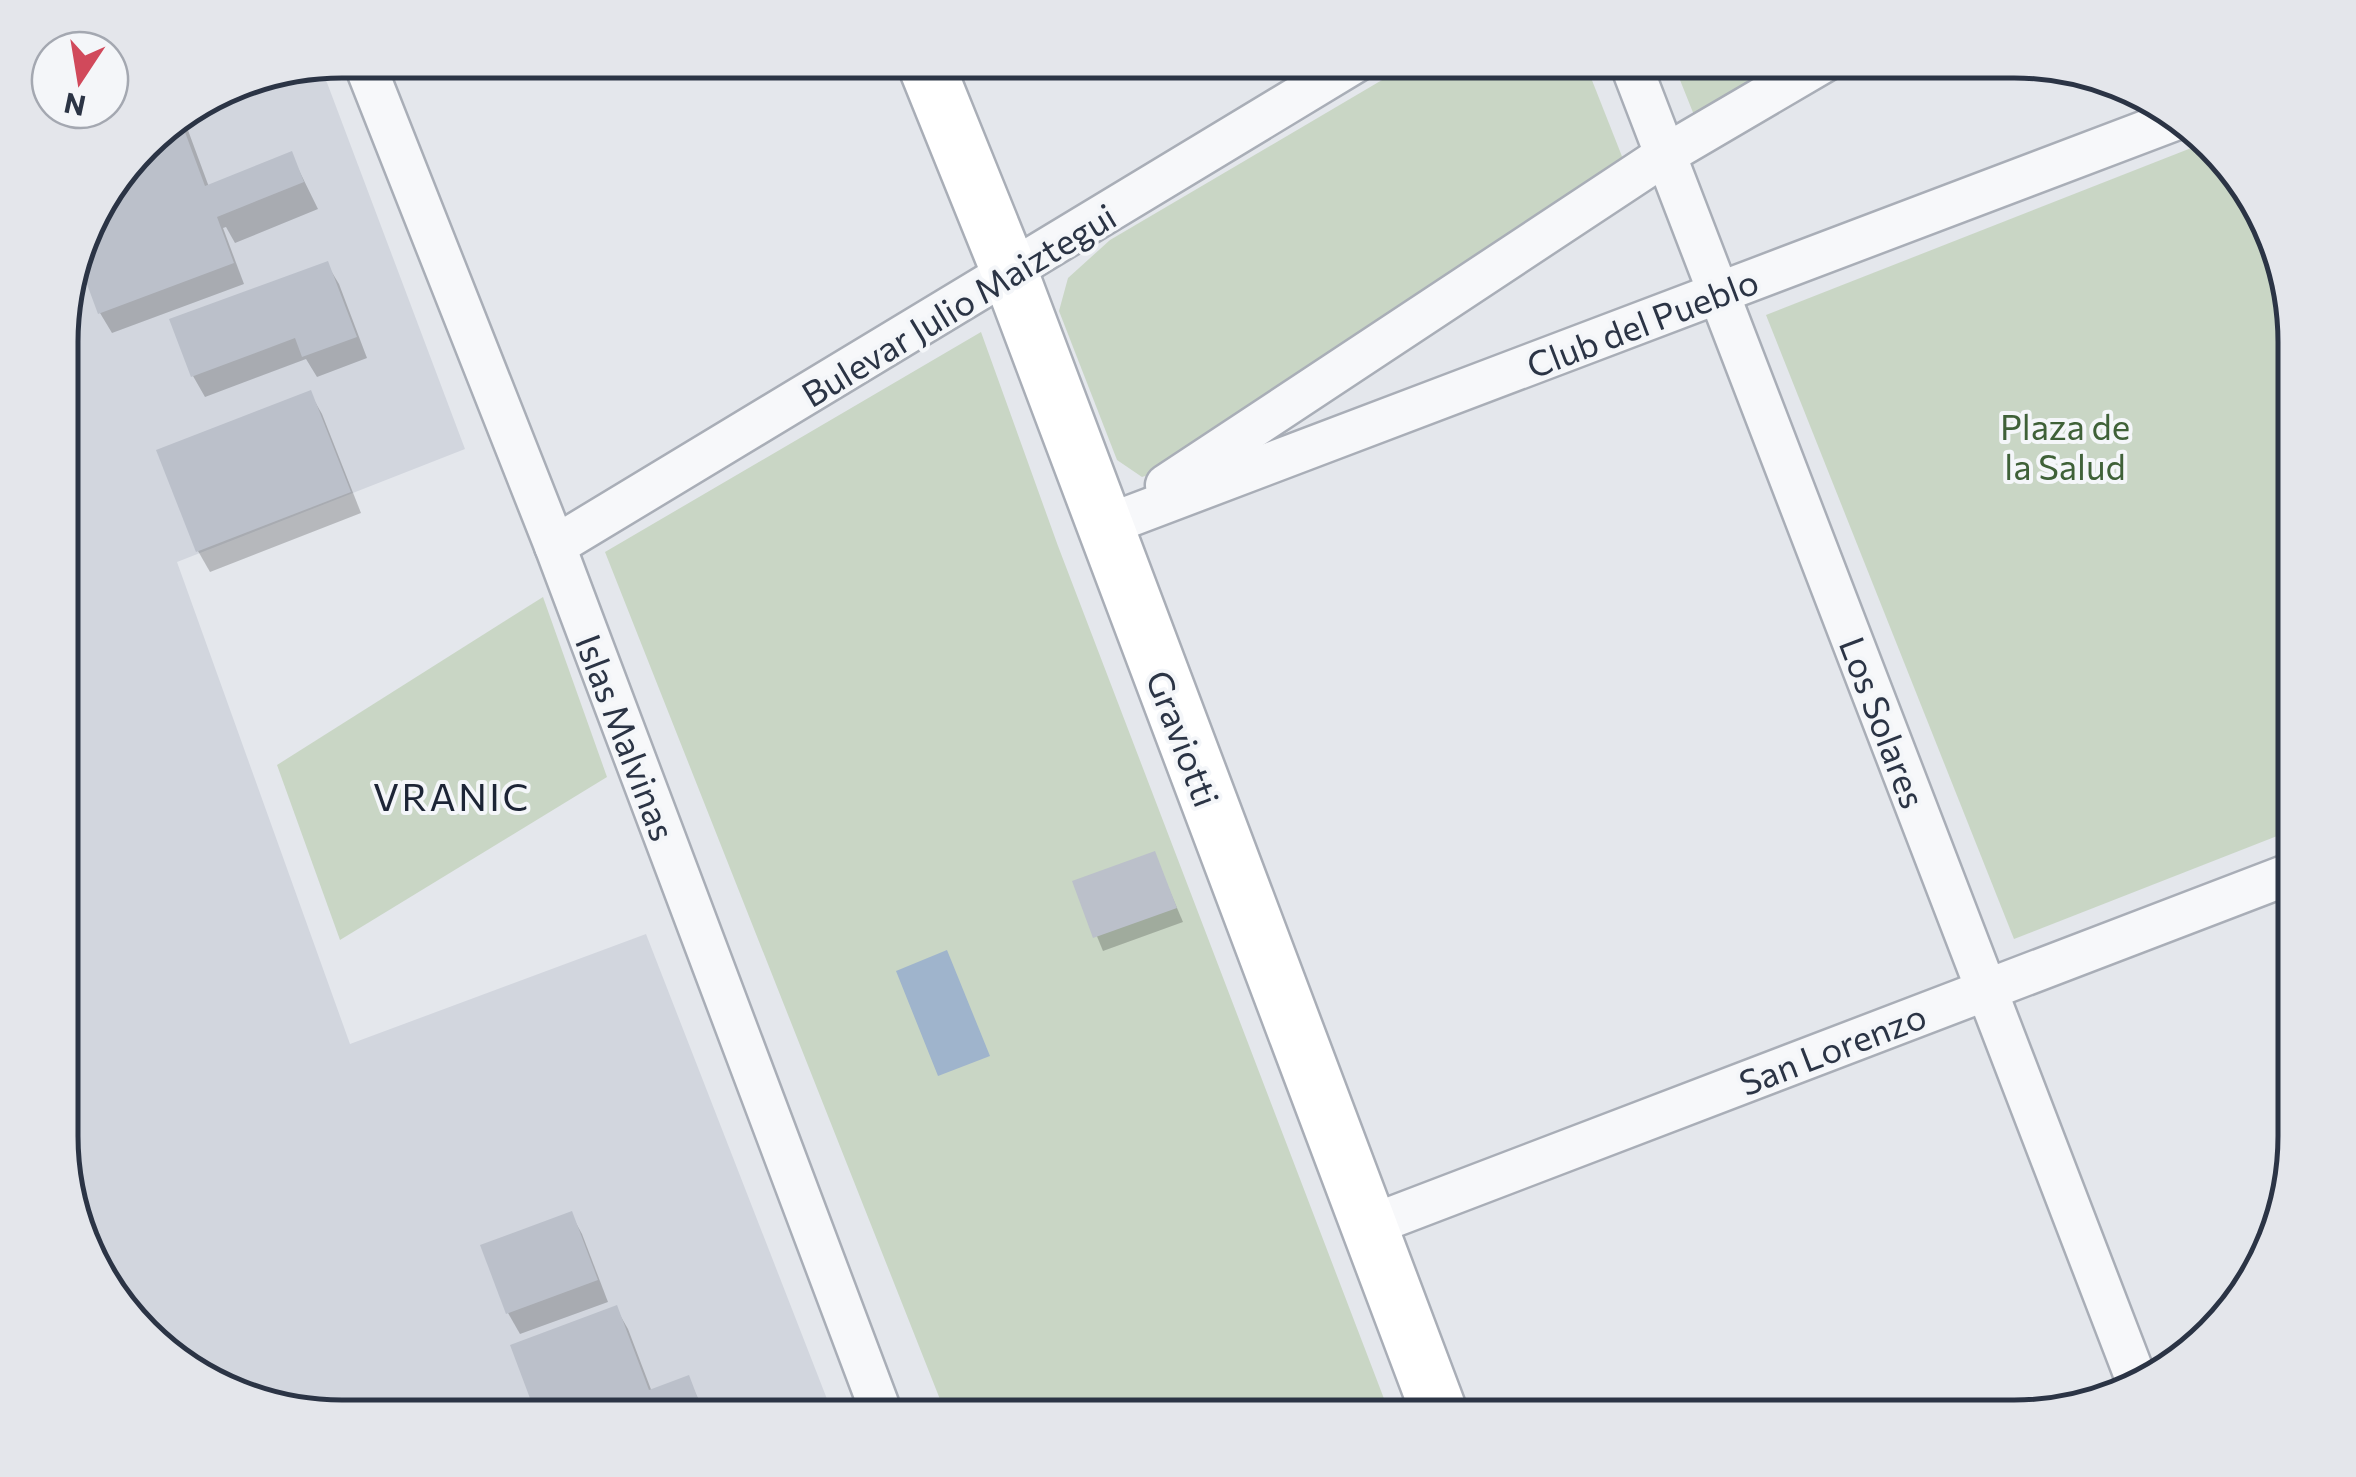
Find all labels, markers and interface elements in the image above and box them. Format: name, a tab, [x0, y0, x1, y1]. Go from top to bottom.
north arrow	[30, 30, 130, 130]
text: N	[61, 87, 88, 124]
street label: Bulevar Julio Maiztegui	[793, 193, 1123, 415]
street label: Club del Pueblo	[1520, 258, 1764, 386]
park label: Plaza de la Salud	[2000, 404, 2130, 487]
street label: Islas Malvinas	[568, 628, 686, 846]
street label: Los Solares	[1832, 630, 1936, 814]
street label: Graviotti	[1138, 664, 1230, 812]
district label: VRANIC	[373, 772, 531, 819]
street label: San Lorenzo	[1732, 993, 1932, 1103]

